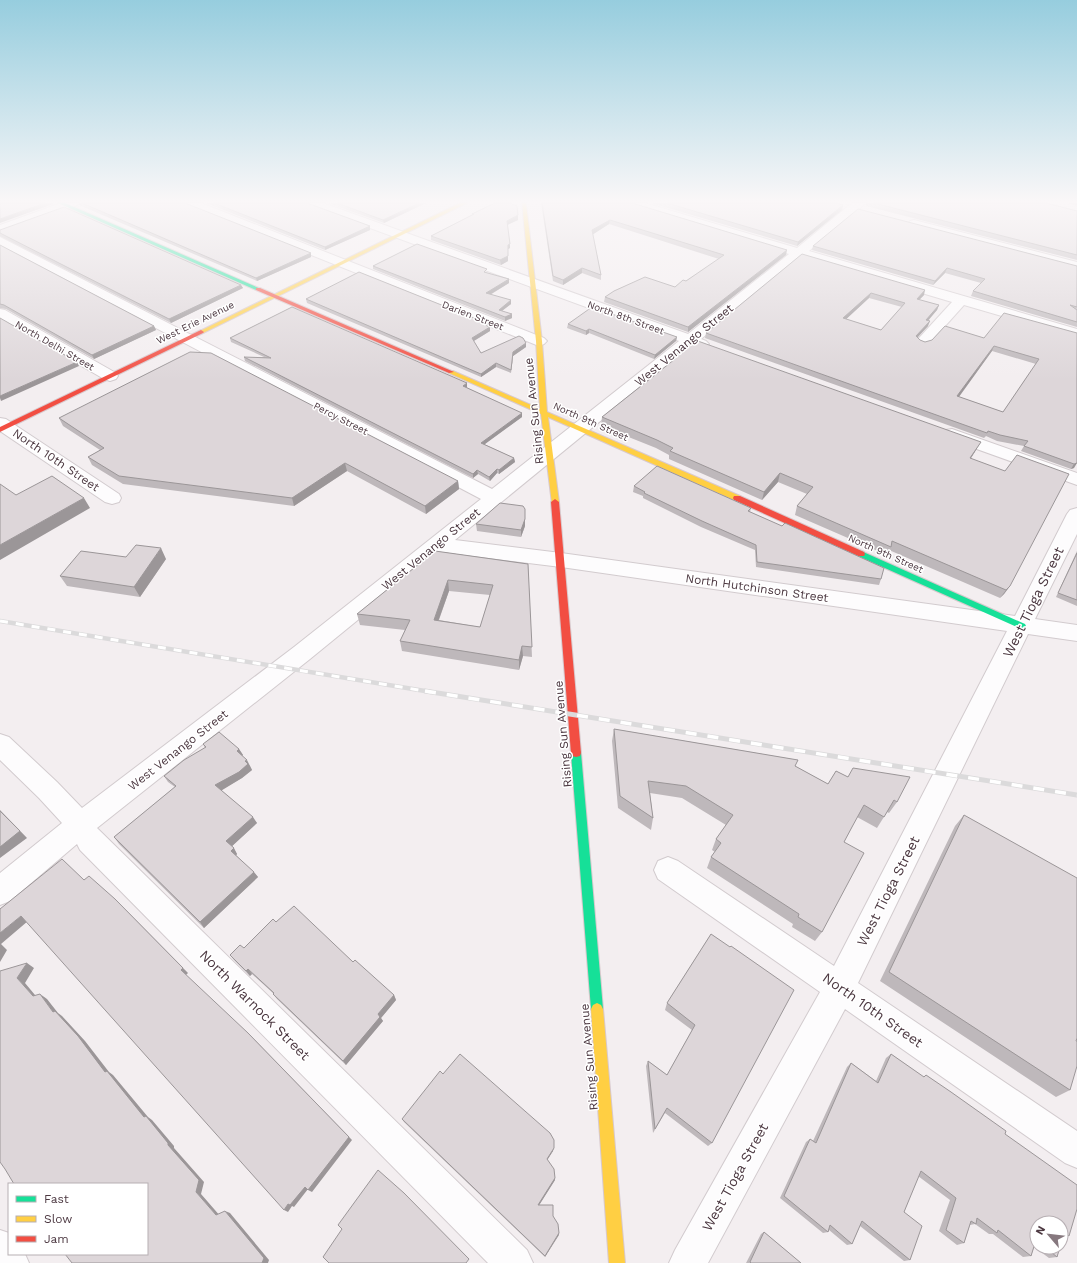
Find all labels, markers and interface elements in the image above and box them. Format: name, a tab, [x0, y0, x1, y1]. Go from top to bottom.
street label: North 8th Street	[586, 298, 666, 337]
street label: West Erie Avenue	[155, 299, 236, 346]
street label: Darien Street	[440, 299, 506, 333]
street label: West Venango Street	[632, 301, 736, 389]
street label: North Delhi Street	[13, 318, 97, 373]
street label: Rising Sun Avenue	[521, 357, 547, 465]
street label: Percy Street	[312, 400, 371, 437]
street label: North 9th Street	[552, 400, 631, 443]
street label: North 10th Street	[10, 426, 102, 494]
street label: West Venango Street	[379, 505, 483, 593]
street label: North 9th Street	[847, 532, 926, 575]
street label: West Tioga Street	[999, 544, 1067, 660]
street label: North Hutchinson Street	[685, 571, 829, 605]
street label: Rising Sun Avenue	[551, 680, 575, 788]
street label: West Venango Street	[125, 707, 231, 793]
street label: West Tioga Street	[853, 833, 923, 949]
street label: North Warnock Street	[197, 947, 313, 1063]
street label: North 10th Street	[820, 969, 926, 1051]
street label: Rising Sun Avenue	[577, 1003, 601, 1111]
street label: West Tioga Street	[699, 1120, 771, 1234]
legend	[8, 1183, 148, 1255]
text: Fast	[44, 1192, 69, 1206]
text: Slow	[44, 1212, 72, 1226]
north arrow	[1029, 1215, 1069, 1255]
text: N	[1033, 1224, 1048, 1237]
text: Jam	[44, 1232, 69, 1246]

